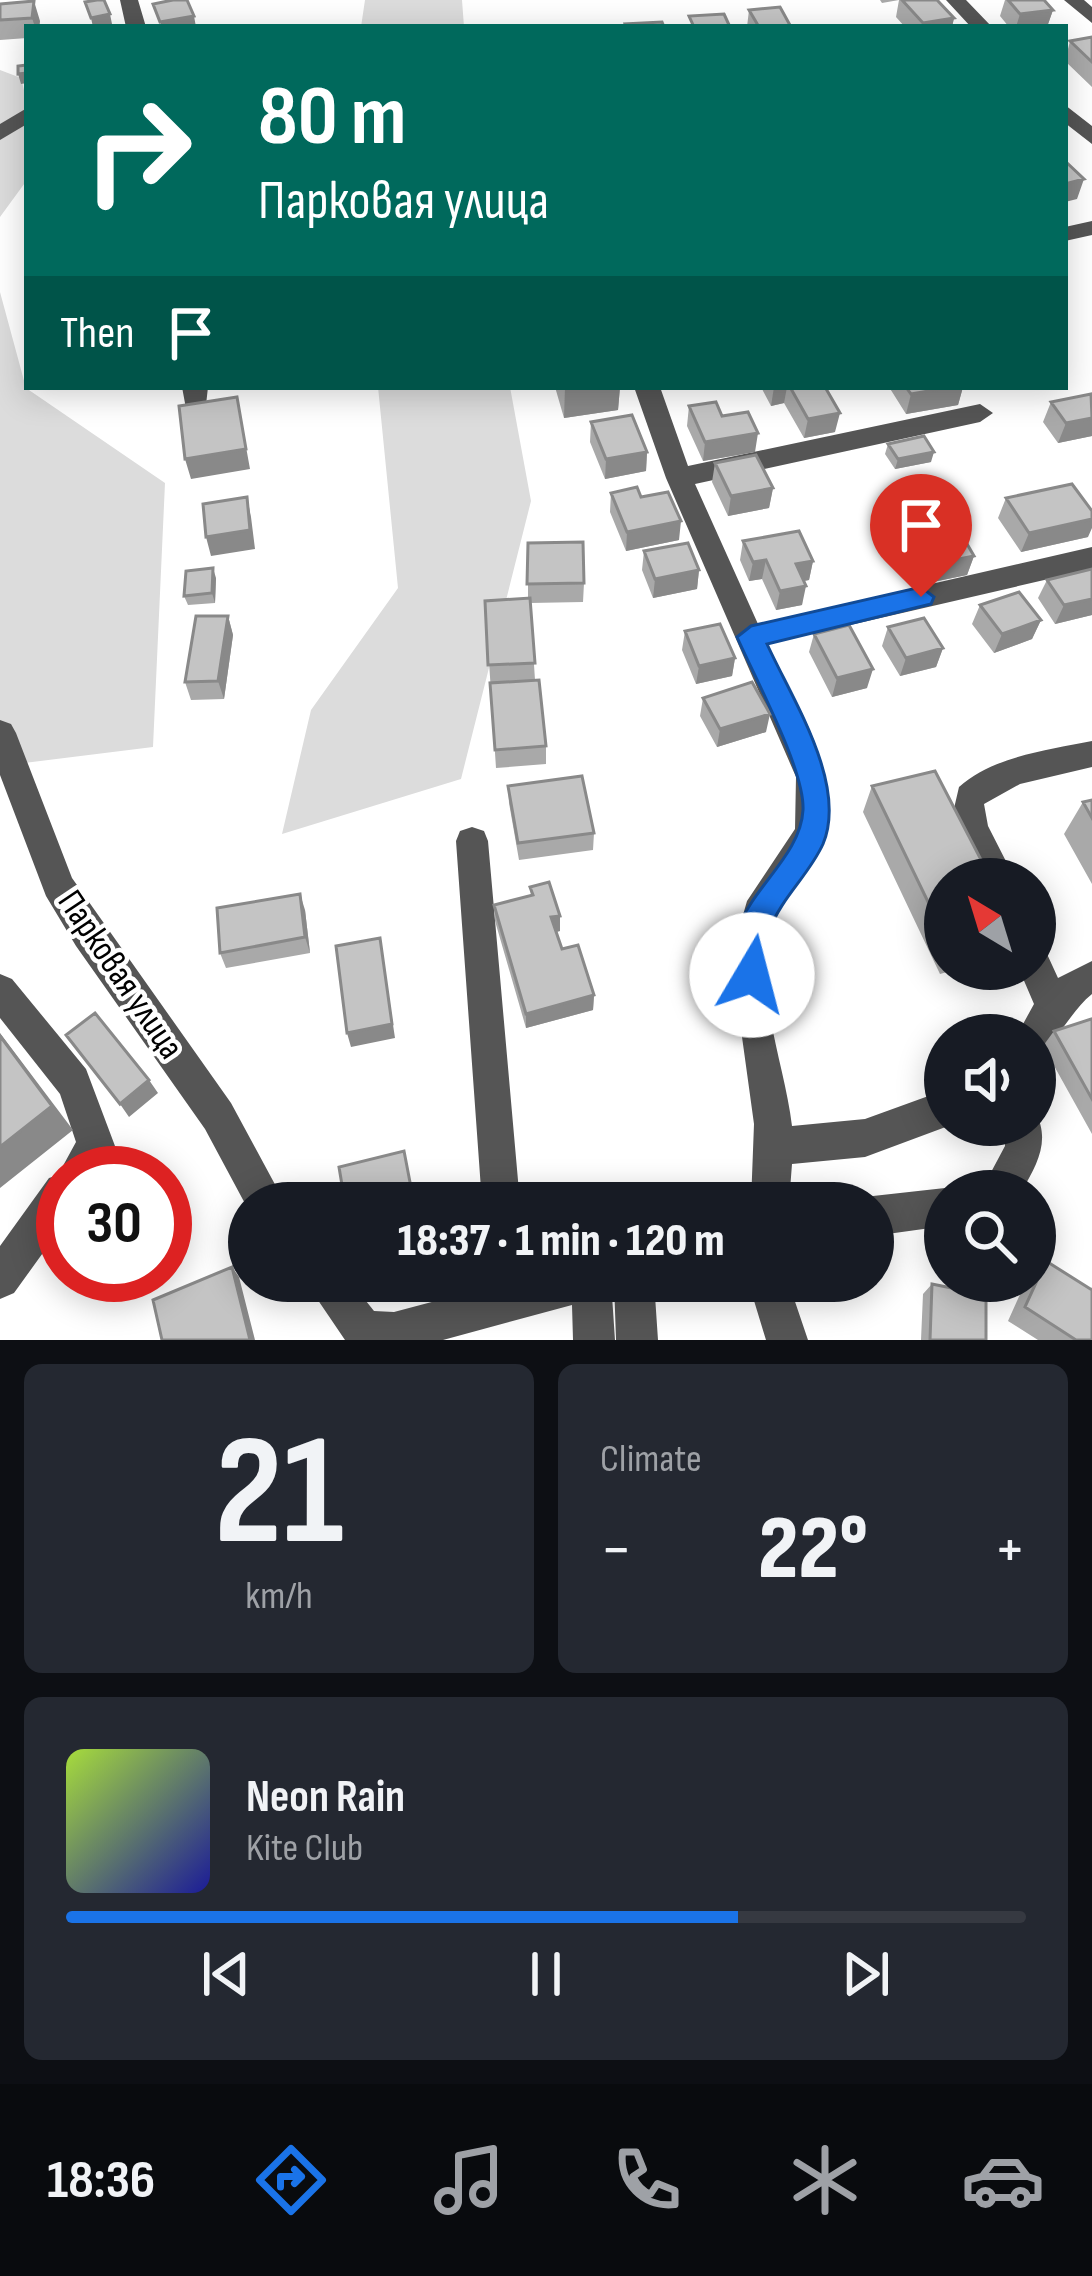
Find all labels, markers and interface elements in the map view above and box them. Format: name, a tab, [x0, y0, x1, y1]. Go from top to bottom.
text: 80 m	[258, 67, 406, 168]
icon: right	[60, 72, 216, 228]
text: Парковая улица	[258, 169, 549, 234]
icon: arrive	[158, 300, 224, 366]
text: Then	[60, 306, 134, 361]
pin	[870, 474, 972, 597]
icon: arrive	[888, 492, 954, 558]
north arrow	[924, 858, 1056, 990]
map controls	[924, 858, 1056, 1302]
street label: Парковая улица	[48, 883, 192, 1067]
position arrow	[689, 912, 815, 1038]
button: sound	[924, 1014, 1056, 1146]
speed limit sign: 30	[36, 1146, 192, 1302]
button: search	[924, 1170, 1056, 1302]
text: 18:37 · 1 min · 120 m	[398, 1214, 725, 1269]
text: 21	[214, 1401, 344, 1588]
text: Climate	[600, 1436, 702, 1483]
text: 22°	[758, 1496, 868, 1604]
text: −	[600, 1511, 632, 1590]
text: +	[994, 1511, 1026, 1590]
text: km/h	[245, 1573, 313, 1620]
text: Neon Rain	[246, 1770, 405, 1825]
text: Kite Club	[246, 1825, 363, 1872]
icon: previous	[193, 1941, 259, 2007]
icon: pause	[513, 1941, 579, 2007]
icon: next	[833, 1941, 899, 2007]
icon: directions	[249, 2138, 333, 2222]
icon: music	[427, 2138, 511, 2222]
icon: phone	[605, 2138, 689, 2222]
icon: climate	[783, 2138, 867, 2222]
icon: car	[961, 2138, 1045, 2222]
text: 18:36	[47, 2148, 155, 2213]

